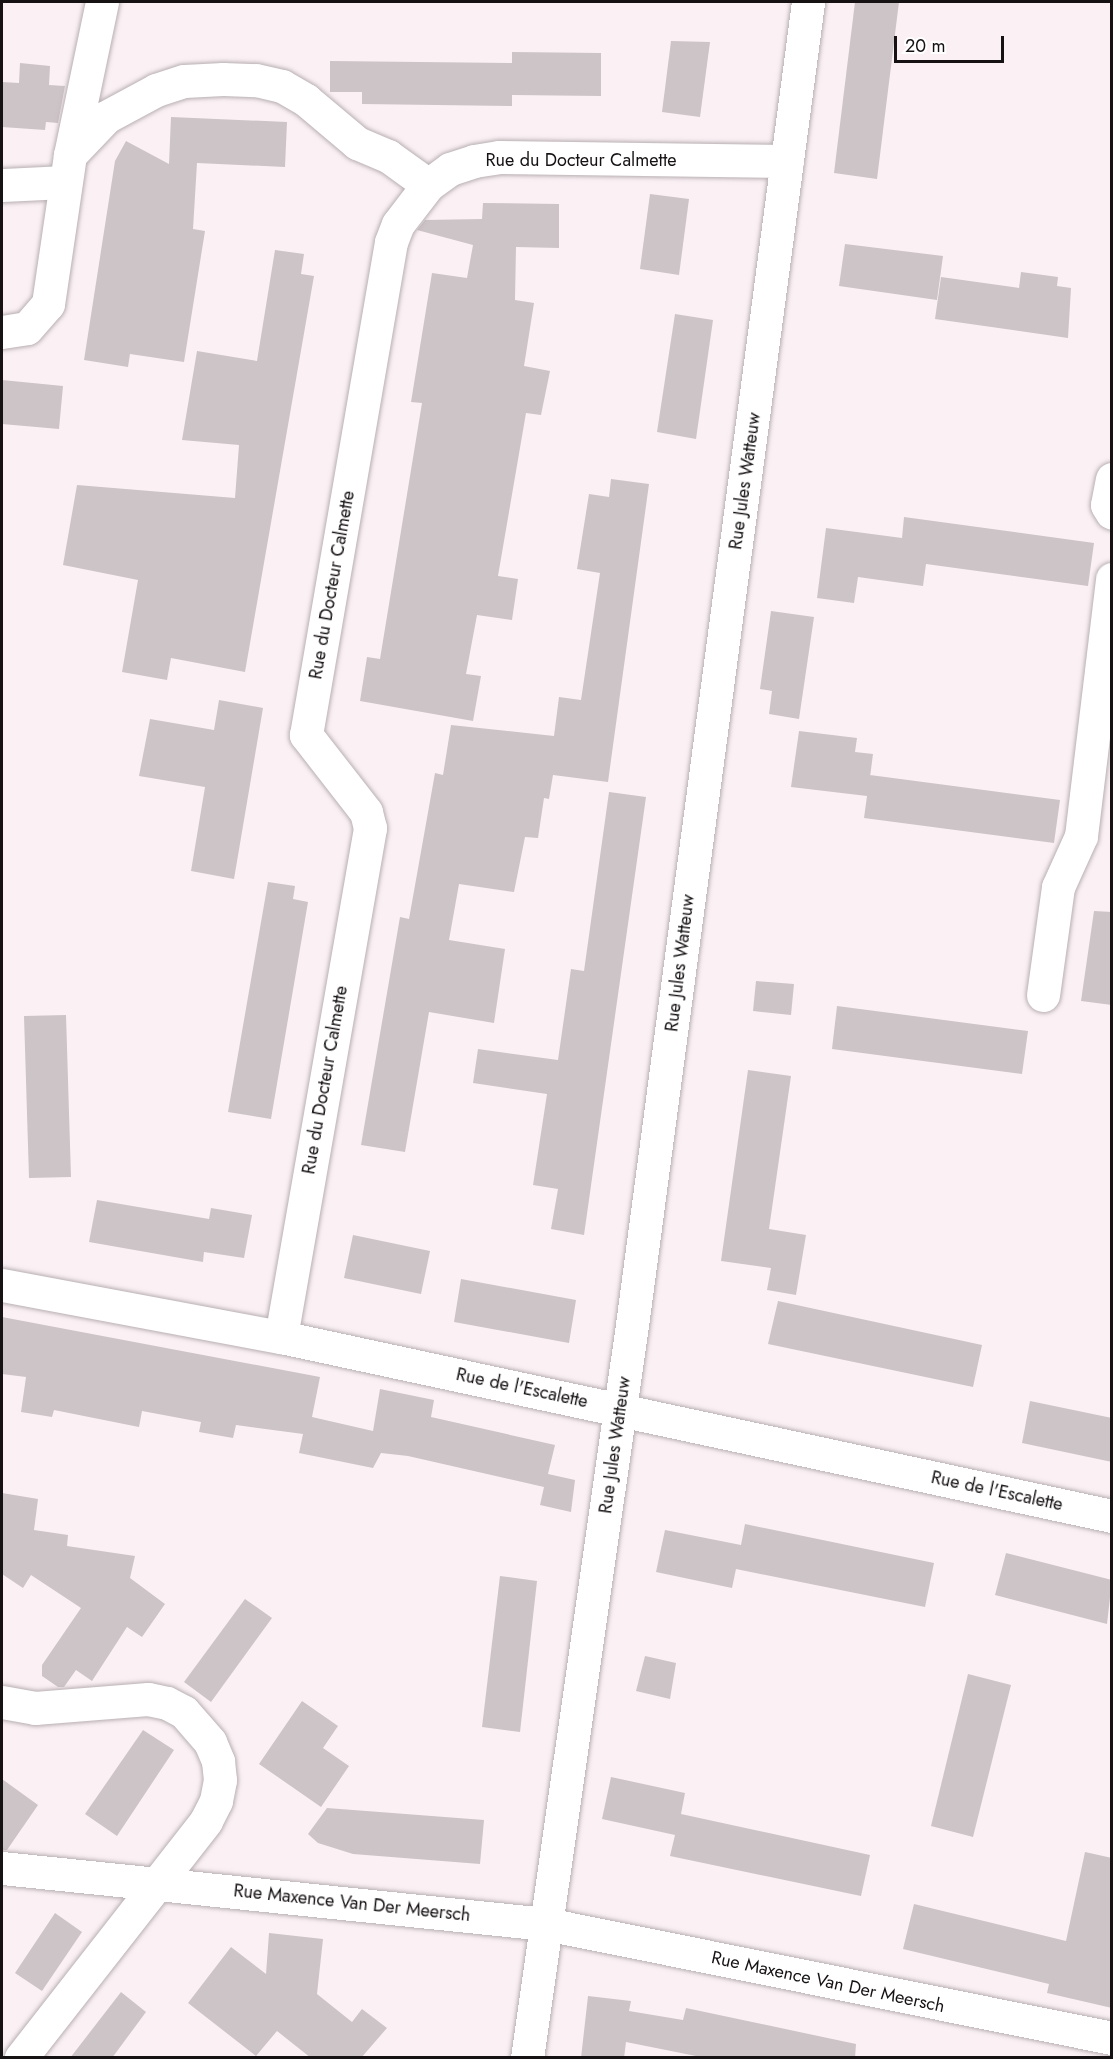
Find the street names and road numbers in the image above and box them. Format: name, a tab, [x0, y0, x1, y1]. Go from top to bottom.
street label: Rue du Docteur Calmette	[486, 149, 676, 171]
street label: Rue Jules Watteuw	[725, 411, 765, 551]
street label: Rue du Docteur Calmette	[305, 489, 359, 681]
street label: Rue Jules Watteuw	[661, 893, 699, 1033]
street label: Rue du Docteur Calmette	[298, 984, 352, 1176]
street label: Rue de l'Escalette	[454, 1363, 590, 1413]
street label: Rue Jules Watteuw	[595, 1375, 635, 1515]
street label: Rue de l'Escalette	[929, 1466, 1065, 1516]
street label: Rue Maxence Van Der Meersch	[233, 1880, 471, 1926]
street label: Rue Maxence Van Der Meersch	[709, 1947, 947, 2017]

